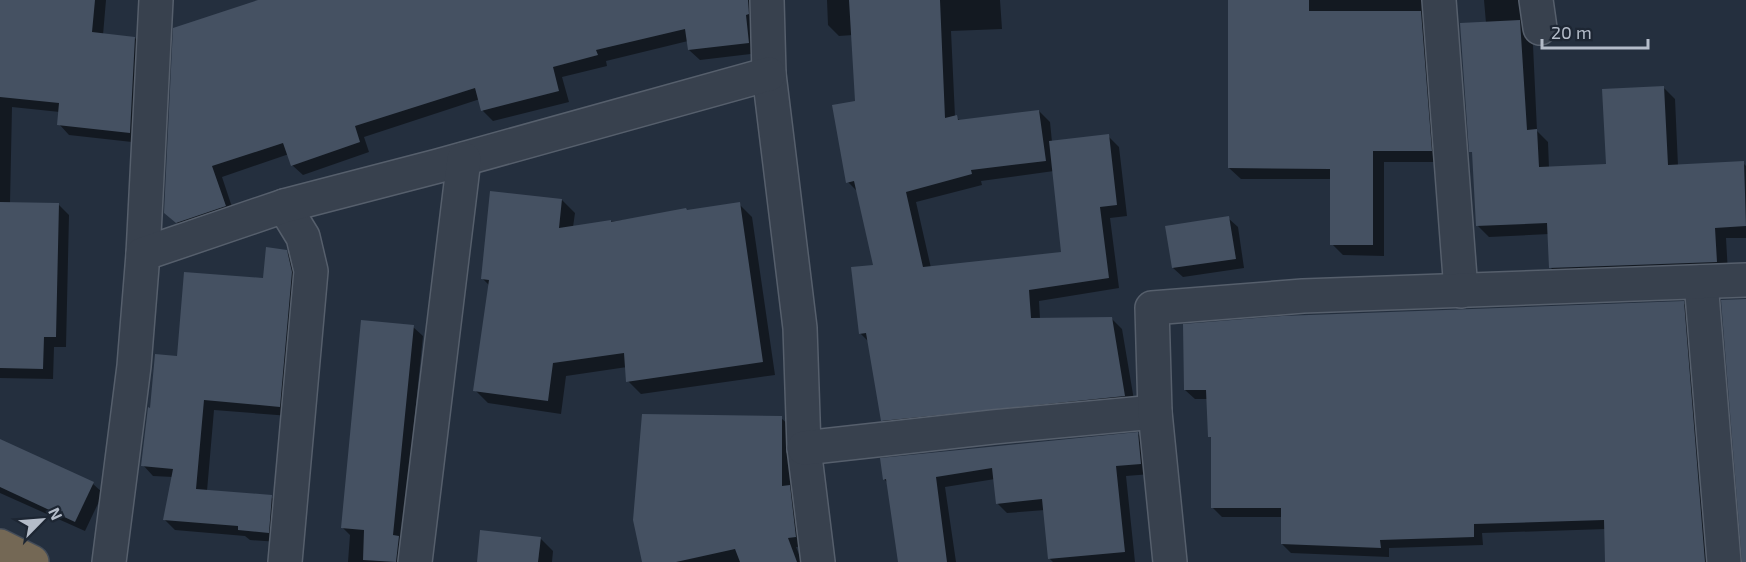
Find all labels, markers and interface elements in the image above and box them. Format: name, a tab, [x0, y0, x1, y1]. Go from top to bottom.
scale bar	[1542, 12, 1648, 50]
text: 20 m	[1551, 21, 1592, 43]
north arrow	[12, 490, 72, 550]
text: N	[45, 504, 67, 523]

